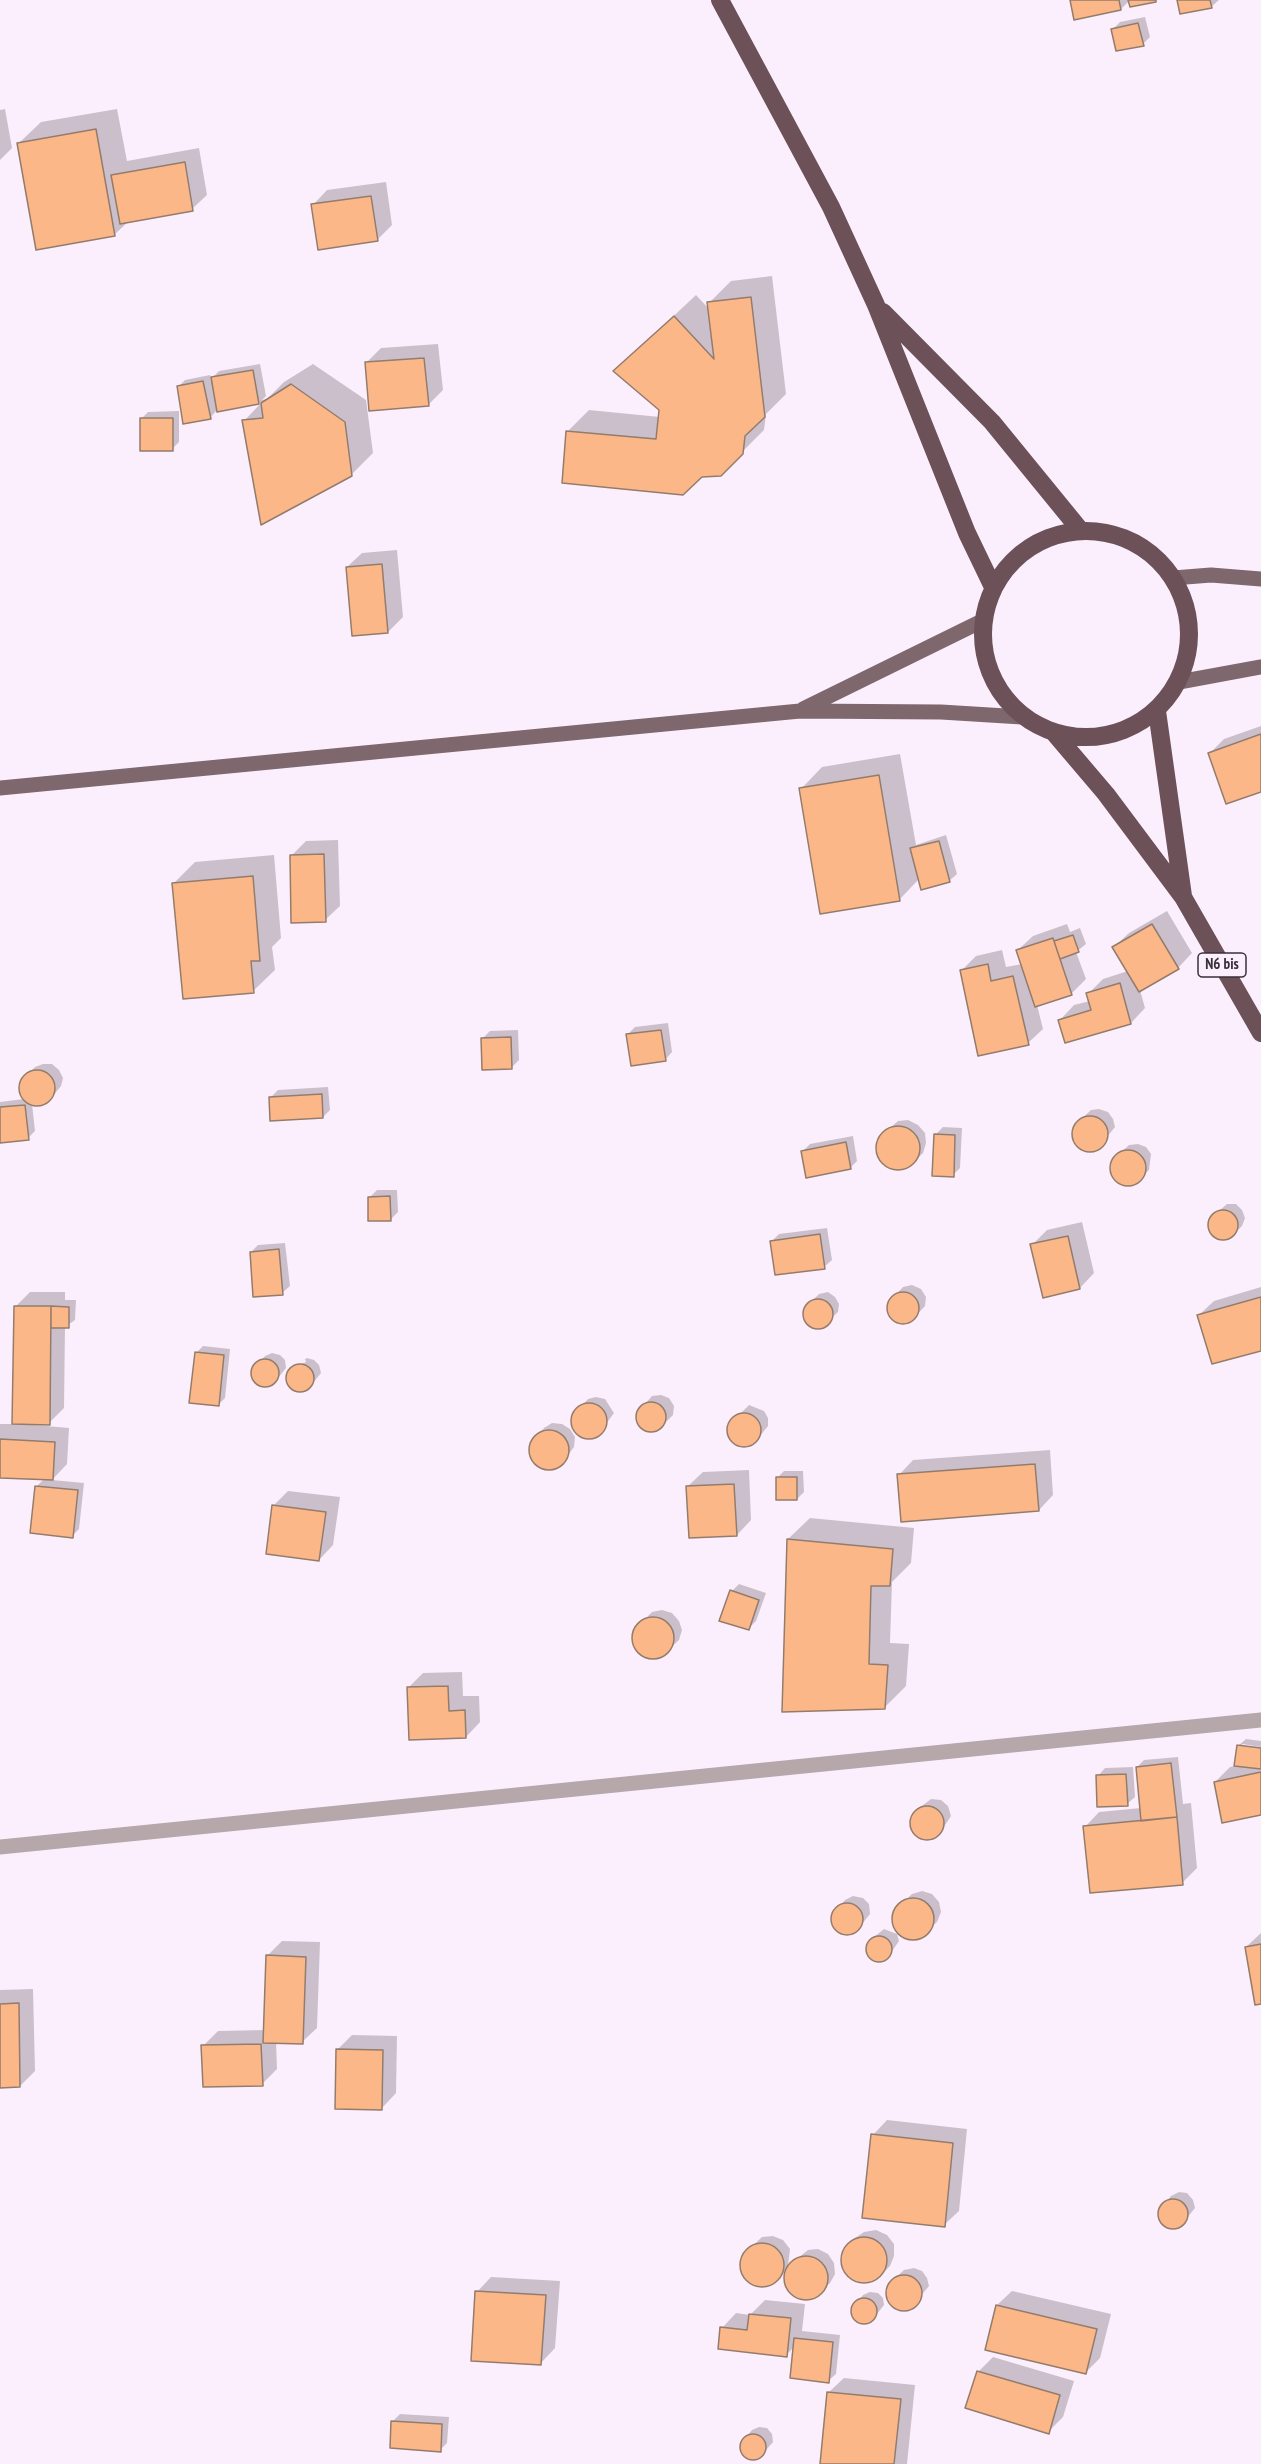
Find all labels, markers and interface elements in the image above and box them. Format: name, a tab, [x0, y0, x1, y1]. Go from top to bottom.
road number: N6 bis	[1198, 953, 1246, 977]

